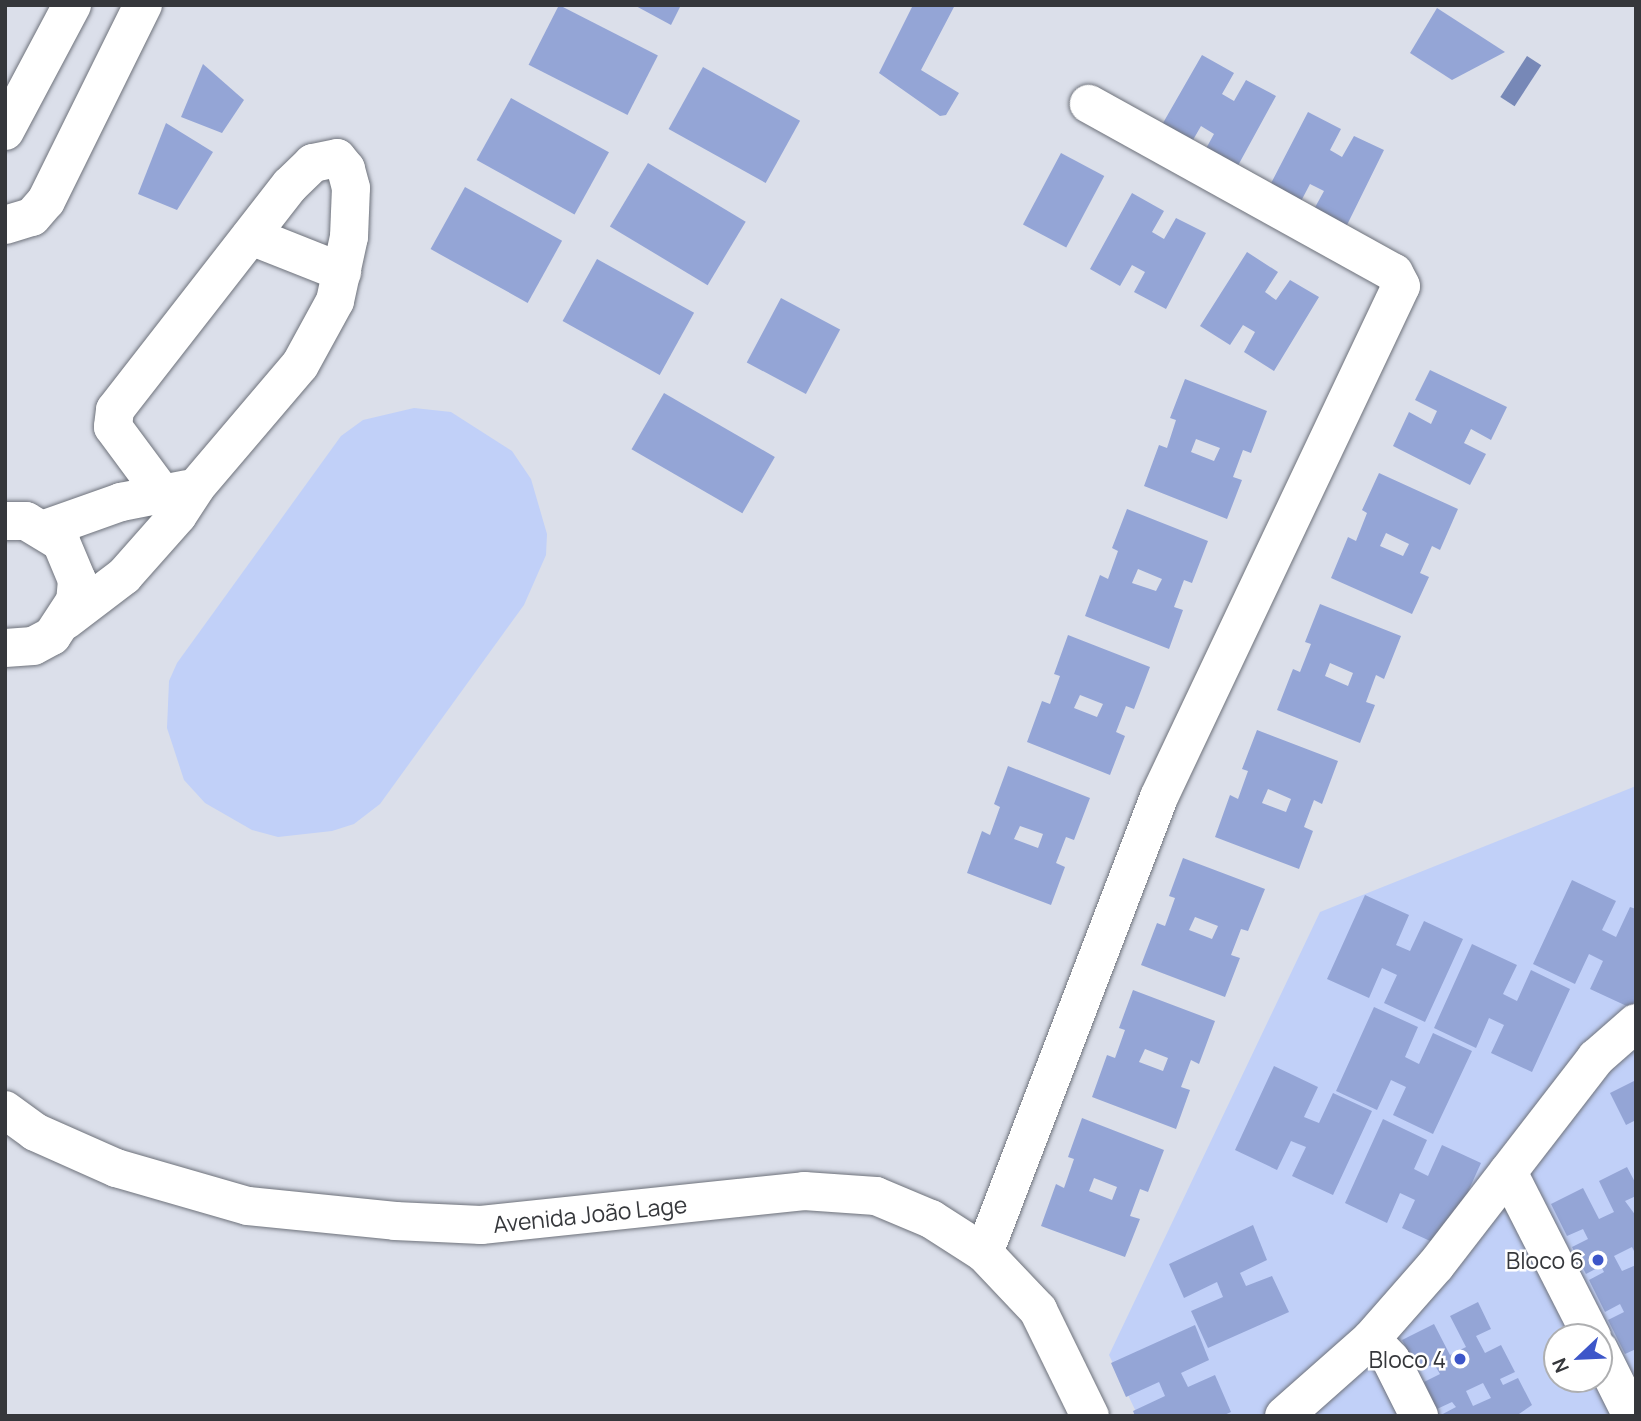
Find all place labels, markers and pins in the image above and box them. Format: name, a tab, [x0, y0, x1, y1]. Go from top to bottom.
place label: Bloco 6	[1506, 1246, 1584, 1274]
marker: Bloco 6	[1590, 1252, 1606, 1268]
place label: Bloco 4	[1369, 1345, 1446, 1373]
marker: Bloco 4	[1452, 1351, 1468, 1367]

